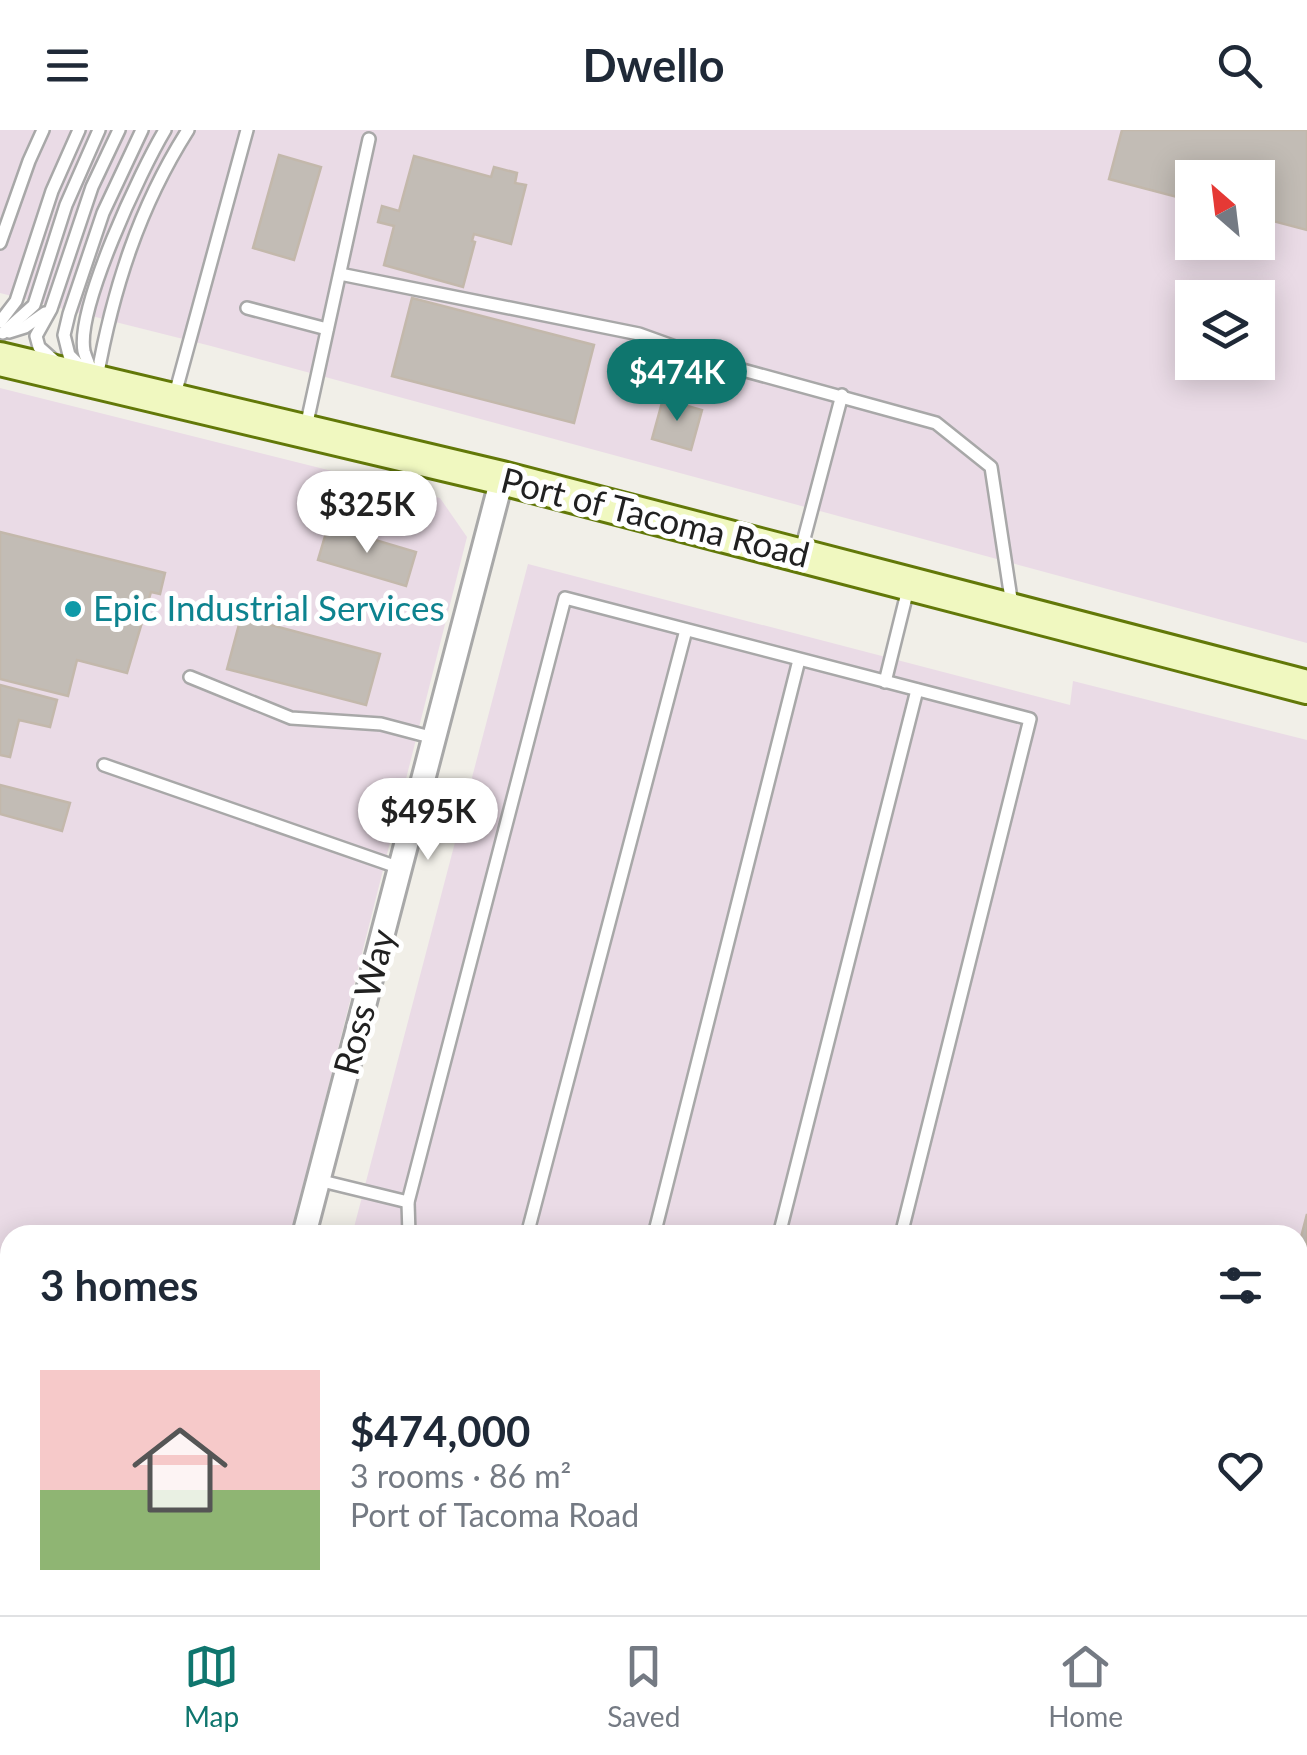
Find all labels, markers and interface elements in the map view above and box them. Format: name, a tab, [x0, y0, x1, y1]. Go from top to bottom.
icon: menu	[40, 38, 95, 93]
text: Dwello	[582, 38, 725, 92]
icon: search	[1212, 38, 1267, 93]
north arrow	[1175, 160, 1275, 260]
map controls	[1175, 160, 1275, 380]
button: layers	[1175, 280, 1275, 380]
pin: $474K	[607, 339, 747, 424]
text: $474K	[629, 352, 725, 391]
street label: Port of Tacoma Road	[497, 457, 814, 575]
pin: $325K	[297, 471, 437, 556]
text: $325K	[319, 484, 415, 523]
place label: Epic Industrial Services	[93, 586, 445, 628]
marker: Epic Industrial Services	[62, 598, 84, 620]
pin: $495K	[358, 778, 498, 863]
text: $495K	[380, 791, 476, 830]
street label: Ross Way	[324, 924, 403, 1079]
icon: filters	[1213, 1258, 1268, 1313]
text: 3 homes	[40, 1260, 198, 1310]
text: $474,000	[350, 1406, 530, 1456]
icon: home	[120, 1410, 240, 1530]
icon: heart	[1213, 1443, 1268, 1498]
text: 3 rooms · 86 m²	[350, 1456, 571, 1495]
text: Port of Tacoma Road	[350, 1495, 639, 1534]
tab: Map	[184, 1639, 239, 1733]
tab: Saved	[607, 1639, 680, 1733]
tab: Home	[1048, 1639, 1123, 1733]

